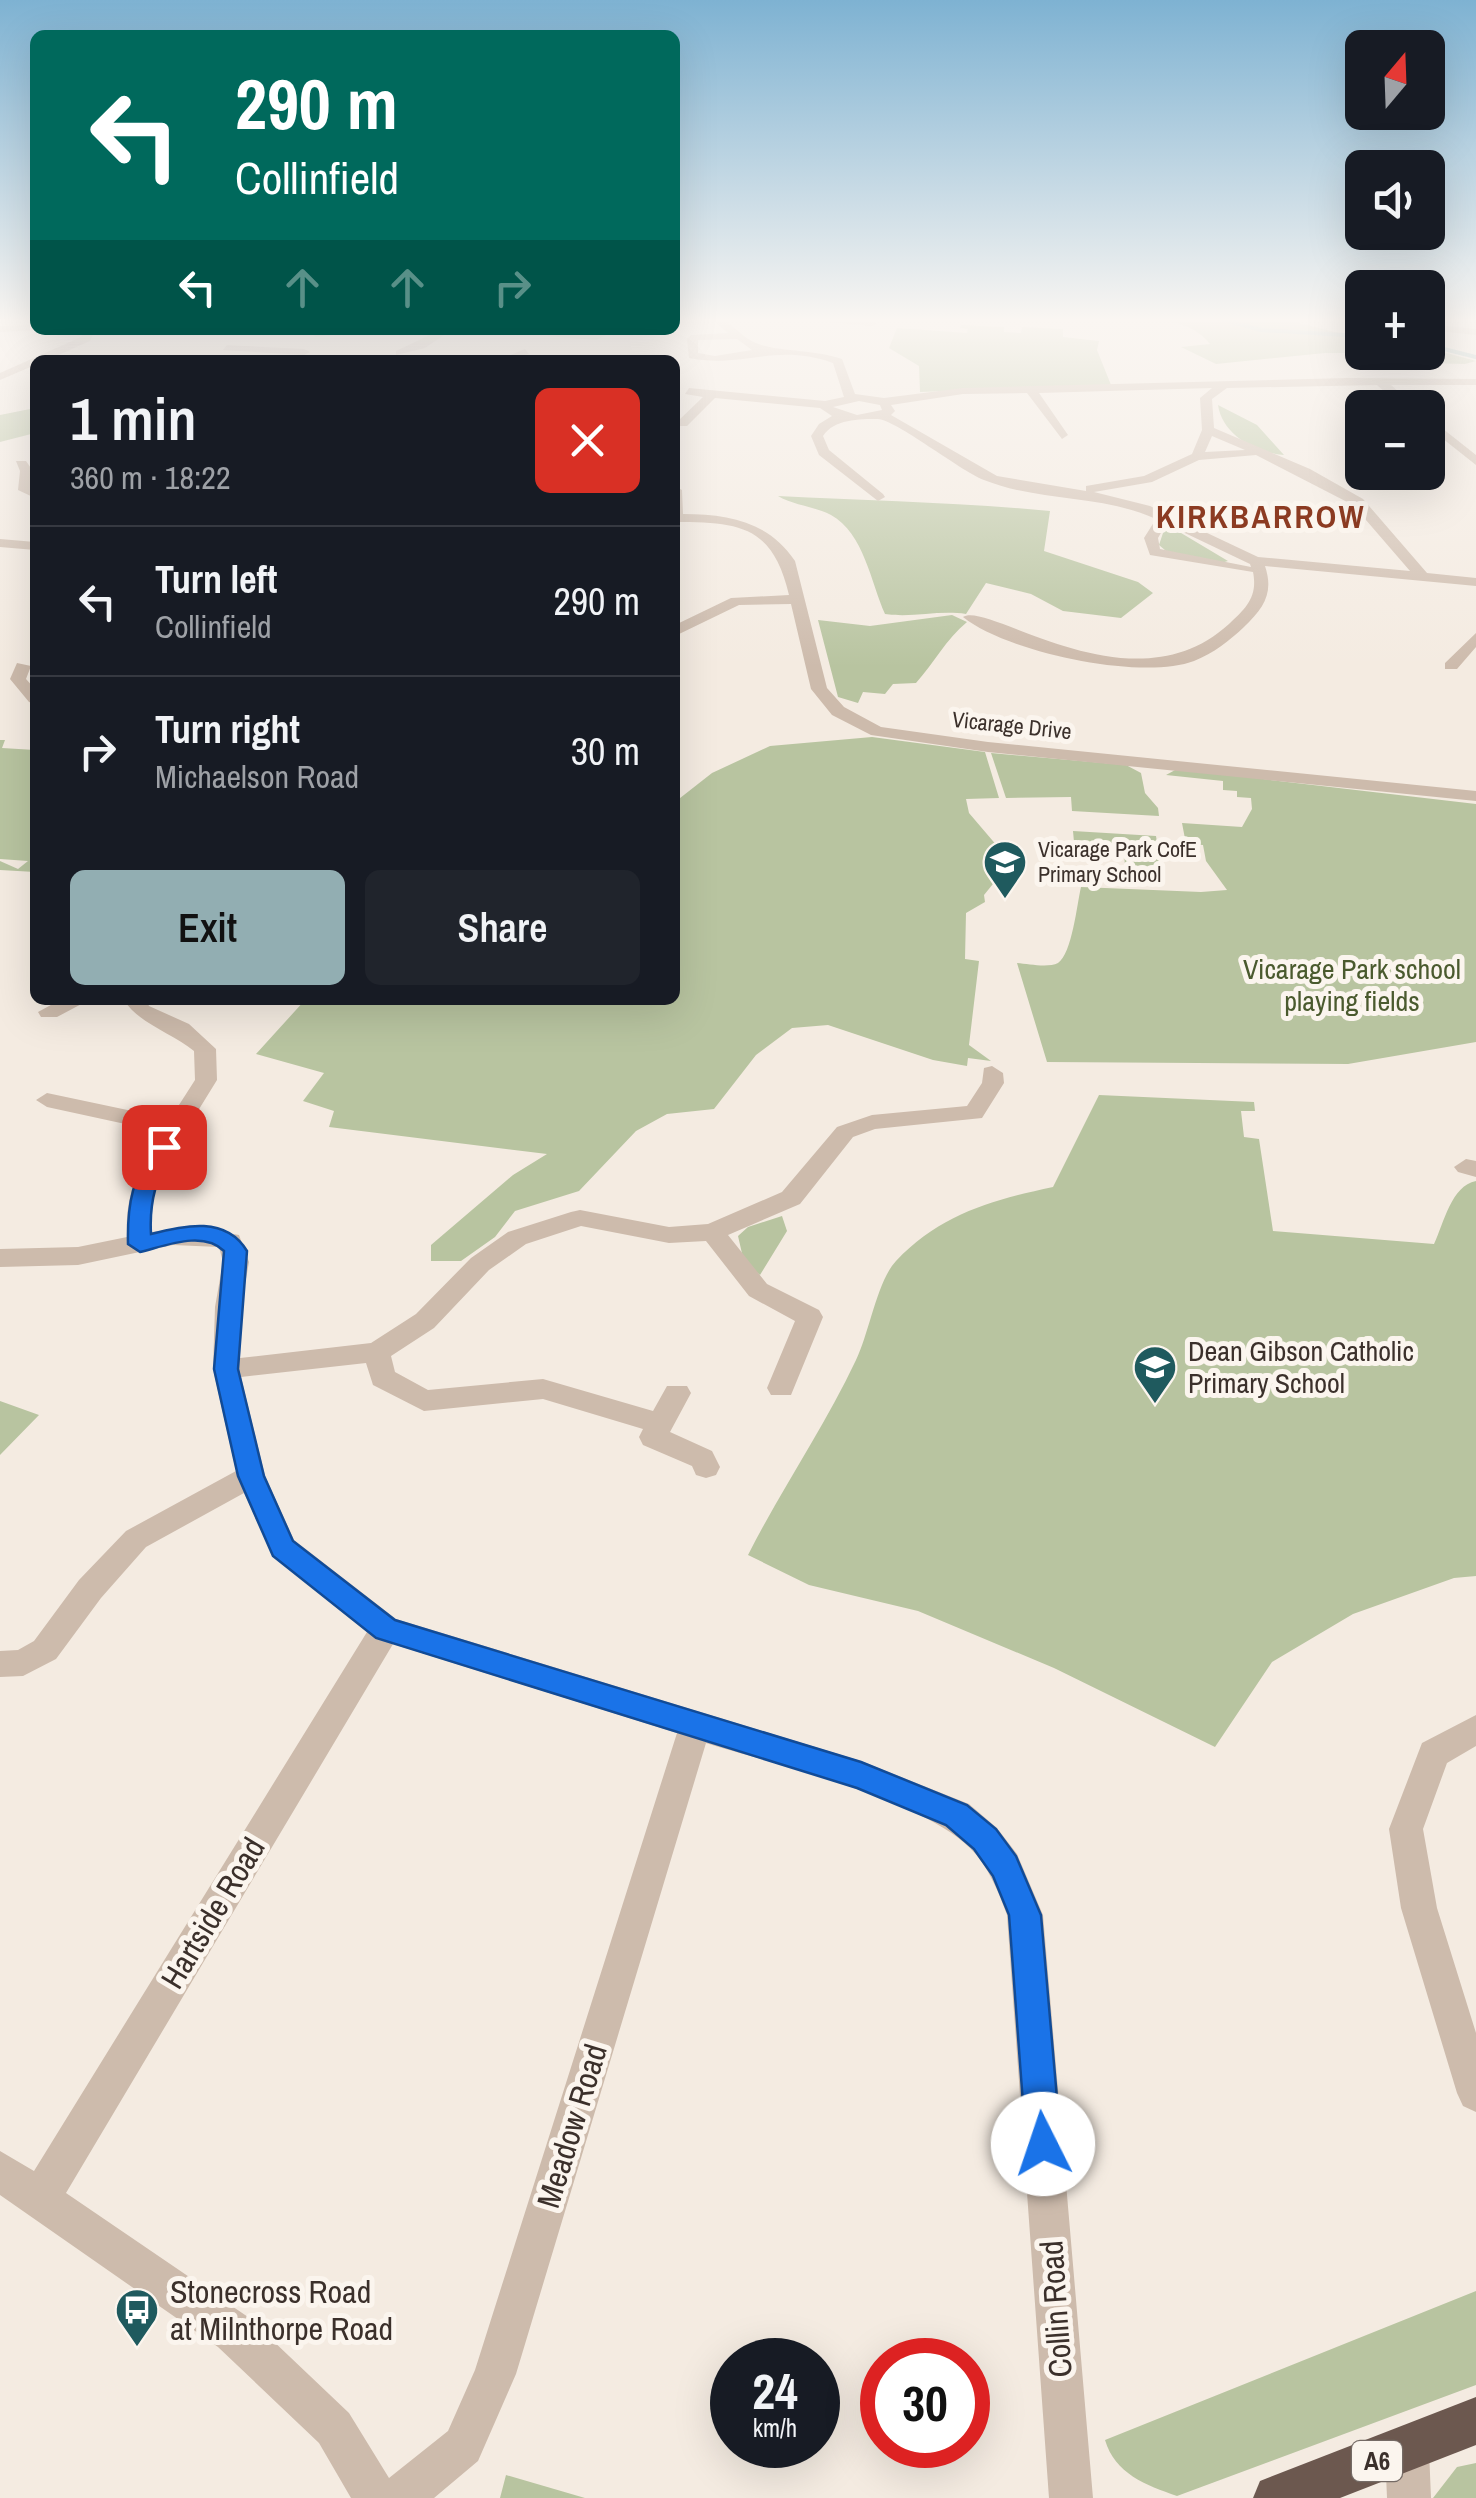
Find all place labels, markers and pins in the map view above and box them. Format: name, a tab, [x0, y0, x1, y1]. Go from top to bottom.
place label: Vicarage Park CofE Primary School	[1038, 834, 1197, 889]
school or university icon: Vicarage Park CofE Primary School	[982, 839, 1028, 900]
pin	[122, 1105, 207, 1190]
place label: Dean Gibson Catholic Primary School	[1188, 1332, 1414, 1402]
school or university icon: Dean Gibson Catholic Primary School	[1132, 1344, 1178, 1405]
place label: Stonecross Road at Milnthorpe Road	[170, 2270, 393, 2350]
bus stop icon: Stonecross Road at Milnthorpe Road	[114, 2287, 160, 2348]

